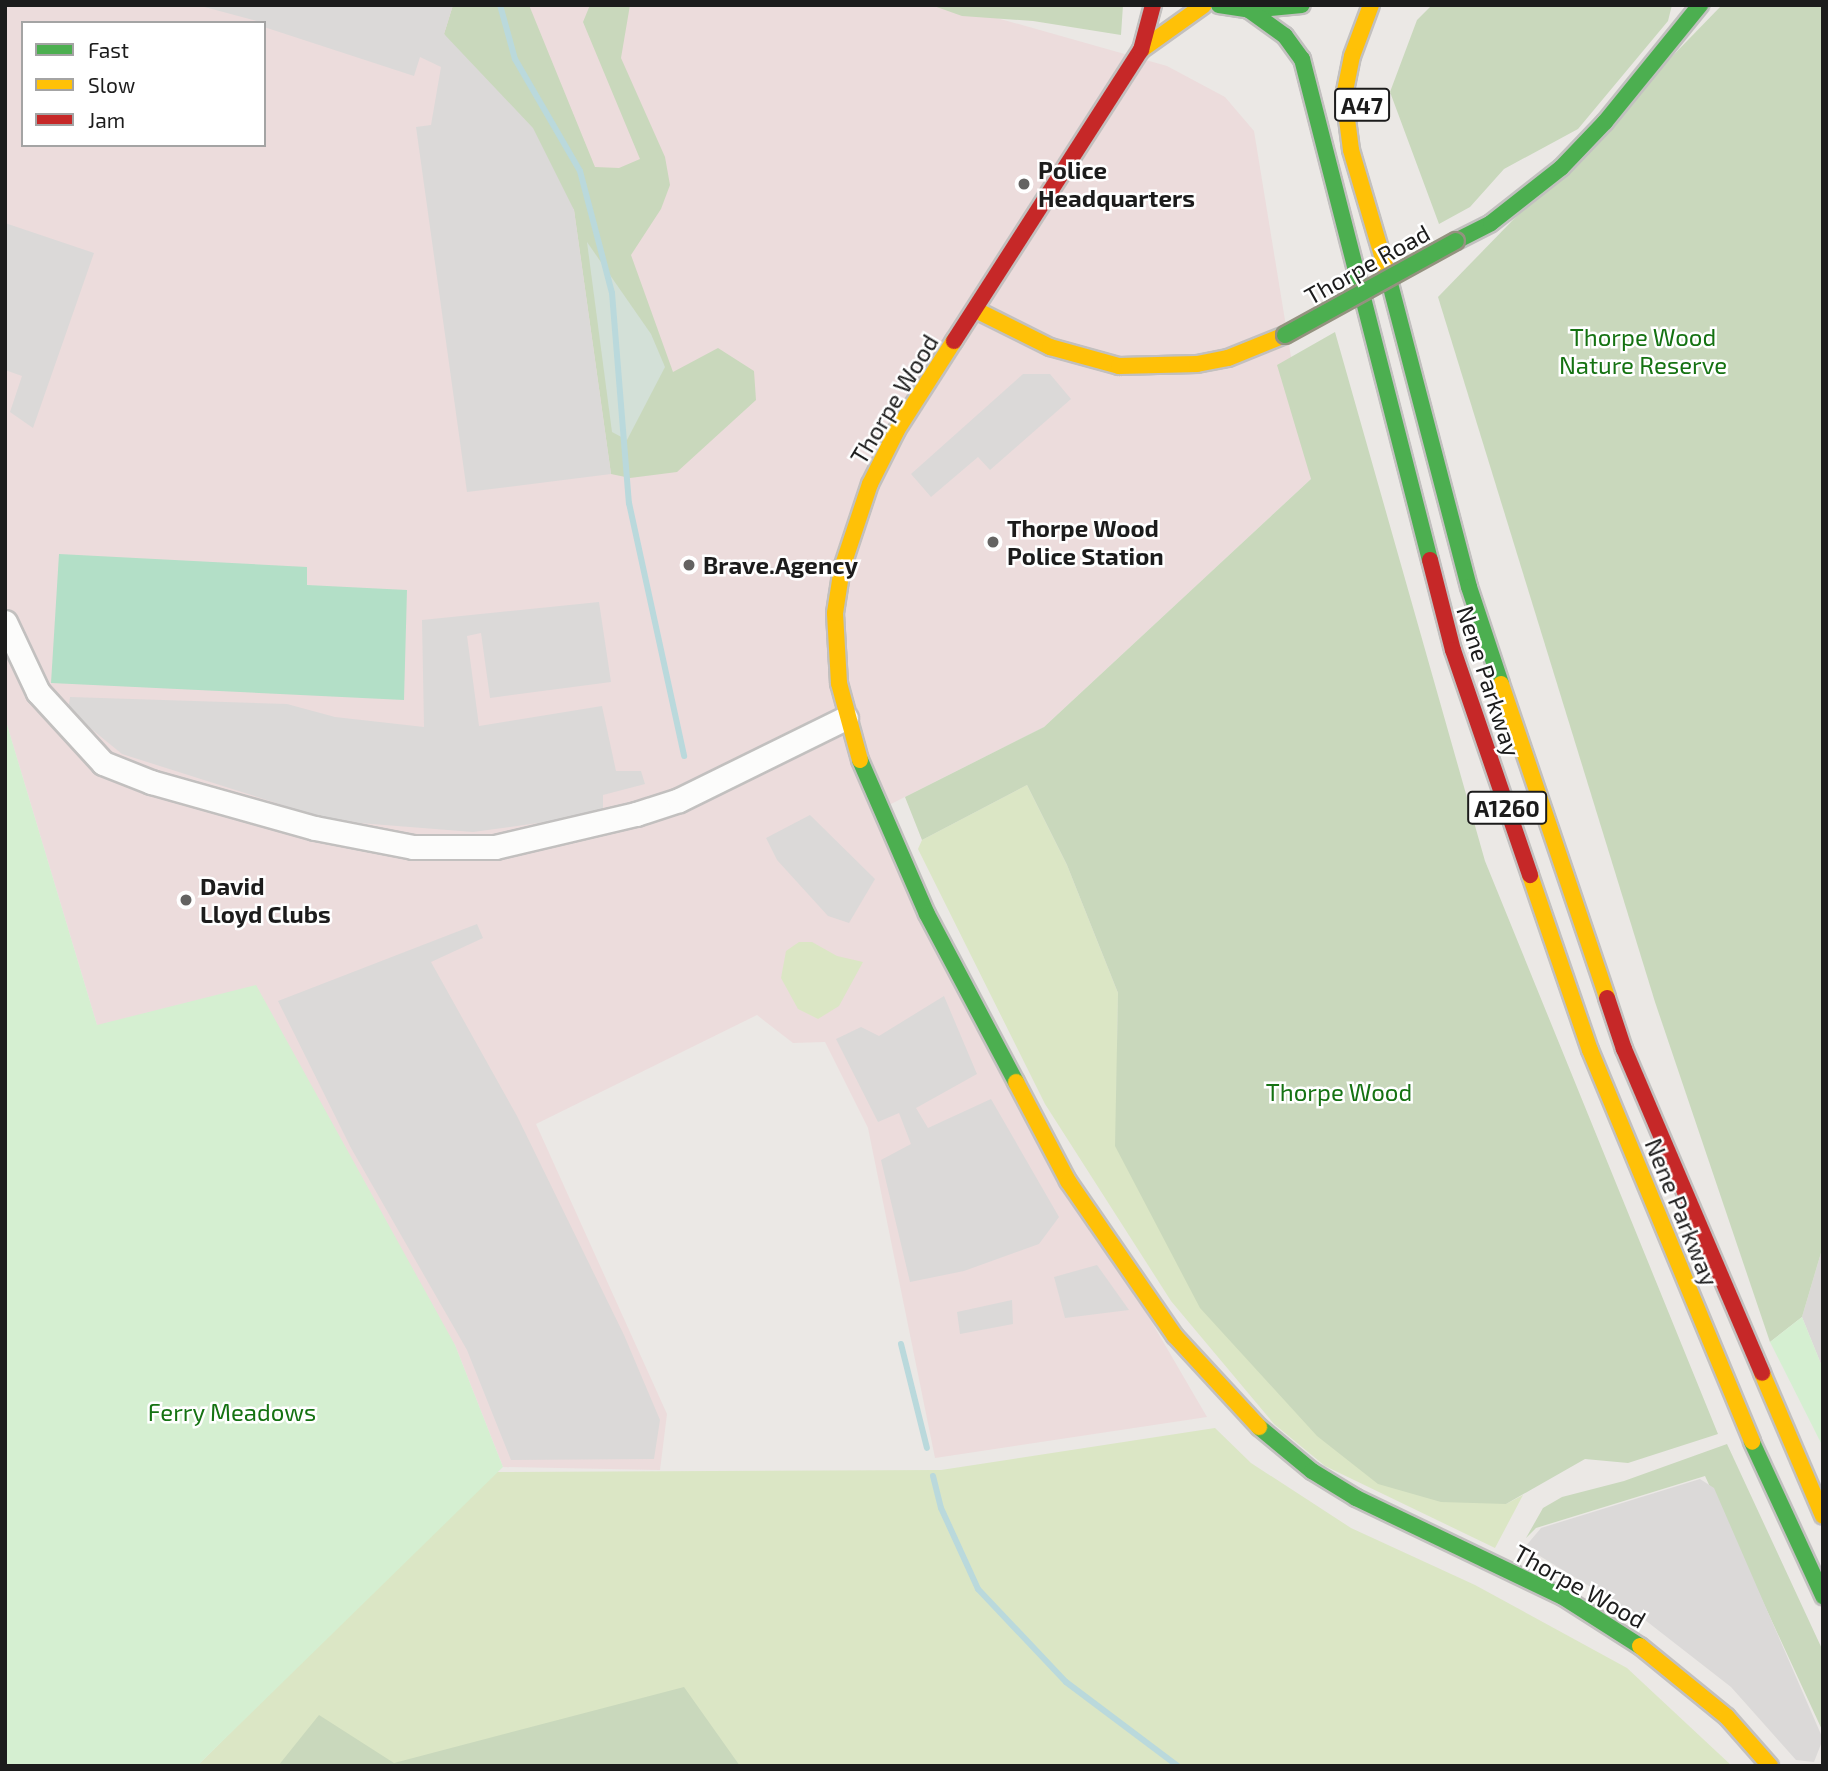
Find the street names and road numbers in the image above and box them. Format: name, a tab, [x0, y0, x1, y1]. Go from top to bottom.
road number: A47	[1334, 86, 1390, 124]
street label: Thorpe Road	[1299, 218, 1435, 310]
street label: Thorpe Wood	[844, 329, 944, 469]
street label: Nene Parkway	[1451, 602, 1527, 760]
road number: A1260	[1467, 788, 1547, 828]
street label: Nene Parkway	[1639, 1134, 1725, 1290]
street label: Thorpe Wood	[1509, 1538, 1651, 1634]

